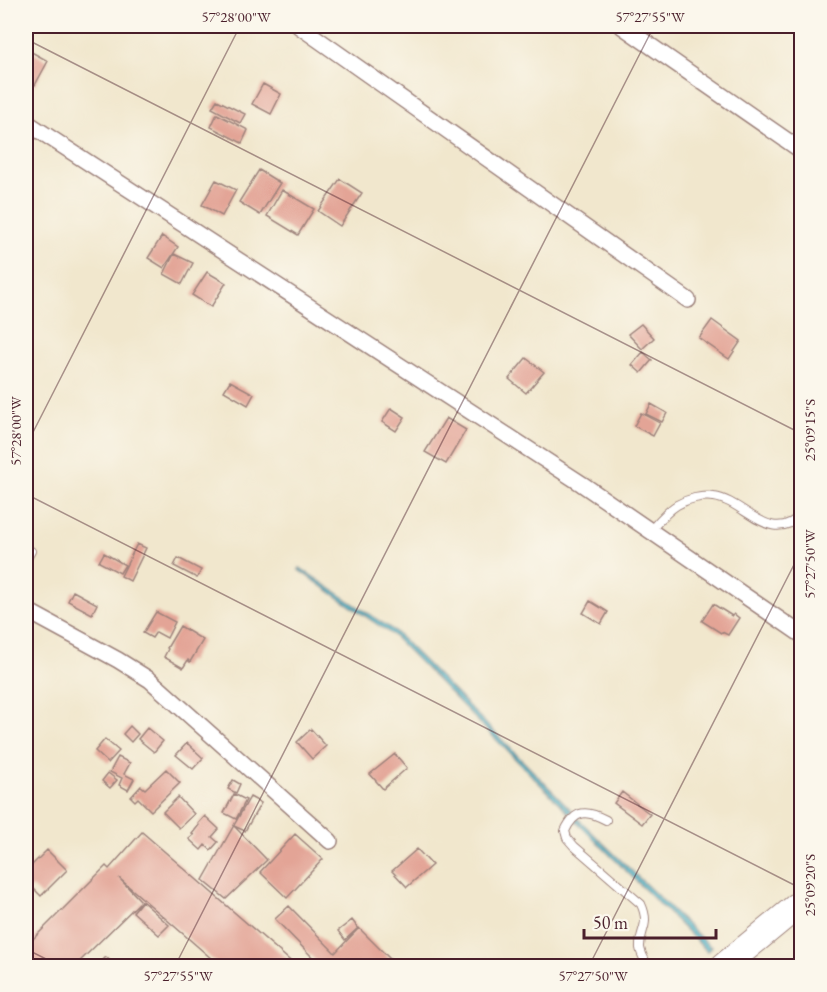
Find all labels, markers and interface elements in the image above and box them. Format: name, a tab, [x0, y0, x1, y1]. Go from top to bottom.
text: 57°28'00"W	[201, 7, 271, 26]
text: 57°27'55"W	[615, 7, 685, 26]
text: 57°28'00"W	[6, 396, 25, 466]
text: 25°09'15"S	[800, 399, 819, 461]
text: 57°27'50"W	[800, 529, 819, 599]
text: 25°09'20"S	[800, 854, 819, 916]
scale bar	[584, 902, 716, 940]
text: 50 m	[593, 911, 628, 934]
text: 57°27'55"W	[143, 966, 213, 985]
text: 57°27'50"W	[558, 966, 628, 985]

